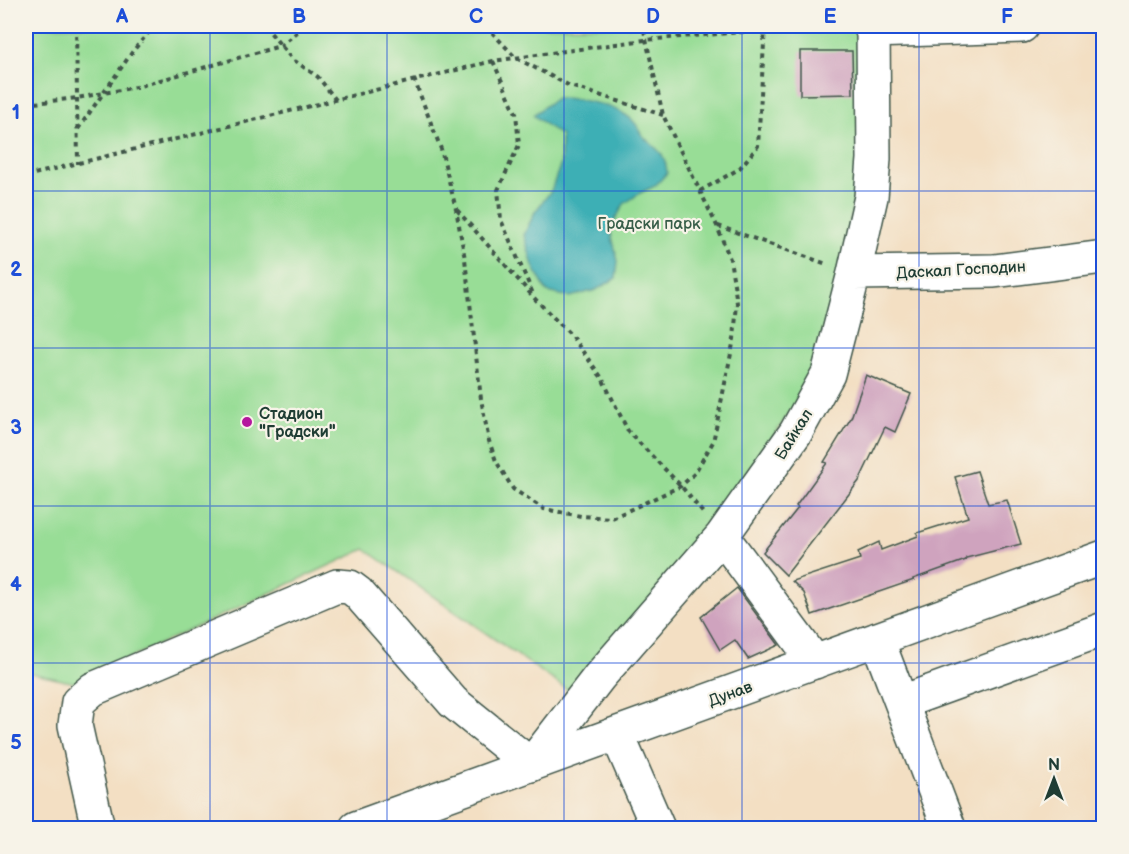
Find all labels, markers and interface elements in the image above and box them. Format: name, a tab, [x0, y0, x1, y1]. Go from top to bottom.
text: A	[115, 5, 129, 29]
text: B	[292, 5, 306, 29]
text: C	[469, 5, 483, 29]
text: D	[646, 5, 660, 29]
text: E	[824, 5, 837, 29]
text: F	[1001, 5, 1013, 29]
text: 1	[12, 101, 20, 125]
park label: Градски парк	[598, 215, 701, 234]
text: 2	[10, 258, 22, 282]
street label: Даскал Господин	[896, 258, 1026, 283]
place label: Стадион "Градски"	[259, 405, 336, 442]
street label: Байкал	[771, 406, 817, 464]
marker: Стадион "Градски"	[240, 415, 254, 429]
text: 3	[10, 416, 22, 440]
text: 4	[10, 573, 22, 597]
street label: Дунав	[706, 677, 756, 711]
text: 5	[10, 731, 22, 755]
north arrow	[1024, 749, 1084, 809]
text: N	[1048, 756, 1060, 775]

